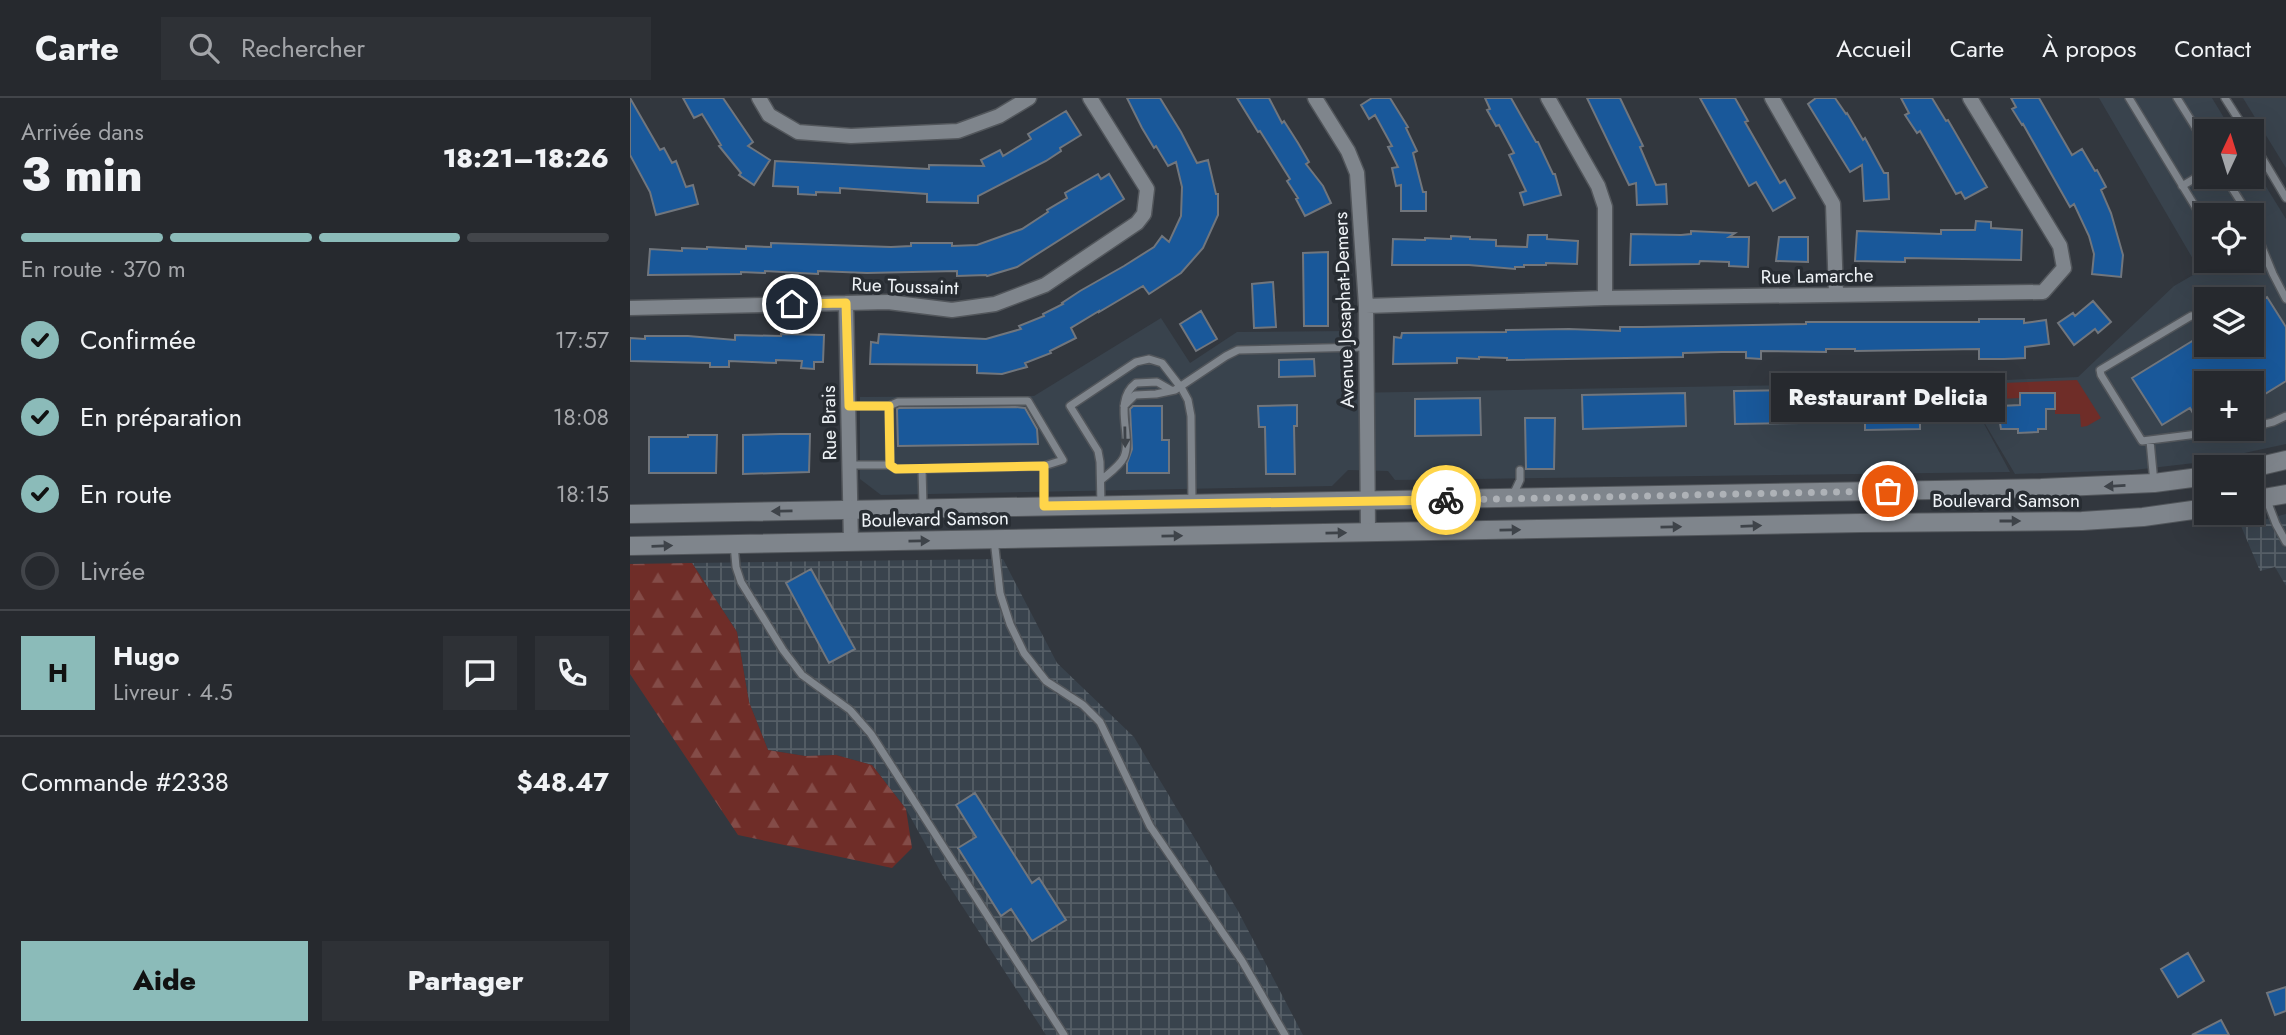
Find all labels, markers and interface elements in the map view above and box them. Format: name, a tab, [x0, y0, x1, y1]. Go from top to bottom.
search box	[161, 17, 651, 80]
text: Carte	[35, 25, 119, 72]
icon: search	[185, 29, 223, 67]
text: Rechercher	[241, 29, 365, 67]
text: Accueil	[1836, 31, 1912, 66]
text: Carte	[1950, 31, 2004, 66]
text: À propos	[2042, 31, 2136, 66]
text: Contact	[2174, 31, 2251, 66]
text: Arrivée dans	[21, 115, 144, 149]
north arrow	[2194, 119, 2264, 189]
map controls	[2194, 119, 2264, 525]
text: 18:21–18:26	[443, 139, 609, 177]
text: 3 min	[21, 142, 143, 208]
button: locate	[2194, 203, 2264, 273]
street label: Avenue Josaphat-Demers	[1327, 211, 1361, 409]
text: En route · 370 m	[21, 252, 186, 286]
street label: Rue Lamarche	[1760, 262, 1874, 290]
street label: Rue Toussaint	[851, 271, 960, 301]
pin	[762, 274, 822, 334]
icon: home	[773, 285, 811, 323]
button: layers	[2194, 287, 2264, 357]
icon: check	[21, 321, 59, 359]
text: Confirmée	[80, 321, 196, 359]
text: 17:57	[555, 323, 609, 357]
button: +	[2194, 371, 2264, 441]
callout: Restaurant Delicia	[1771, 372, 2005, 421]
text: Restaurant Delicia	[1788, 380, 1988, 414]
street label: Rue Brais	[815, 385, 843, 461]
icon: check	[21, 398, 59, 436]
text: En préparation	[80, 398, 242, 436]
text: 18:08	[553, 400, 609, 434]
one-way arrow	[1119, 426, 1131, 448]
button: −	[2194, 455, 2264, 525]
pin	[1858, 461, 1918, 521]
courier	[1411, 465, 1481, 535]
icon: bag	[1869, 472, 1907, 510]
icon: check	[21, 475, 59, 513]
text: En route	[80, 475, 172, 513]
text: 18:15	[556, 477, 609, 511]
one-way arrow	[2103, 480, 2125, 491]
icon: bike	[1427, 481, 1465, 519]
street label: Boulevard Samson	[1932, 487, 2080, 514]
street label: Boulevard Samson	[861, 504, 1009, 534]
one-way arrow	[770, 505, 792, 517]
one-way arrow	[1999, 515, 2021, 527]
one-way arrow	[1740, 520, 1762, 531]
one-way arrow	[1660, 522, 1682, 533]
one-way arrow	[1499, 524, 1521, 536]
one-way arrow	[1325, 527, 1347, 538]
one-way arrow	[1161, 530, 1183, 542]
one-way arrow	[908, 535, 930, 546]
one-way arrow	[651, 540, 673, 551]
text: Livrée	[80, 552, 145, 590]
button: chat	[443, 636, 517, 710]
button: phone	[535, 636, 609, 710]
text: Hugo	[113, 637, 180, 675]
text: H	[48, 654, 68, 692]
text: Livreur · 4.5	[113, 675, 233, 709]
text: Commande #2338	[21, 763, 229, 801]
text: $48.47	[517, 763, 609, 801]
button: Aide	[21, 941, 308, 1021]
button: Partager	[322, 941, 609, 1021]

